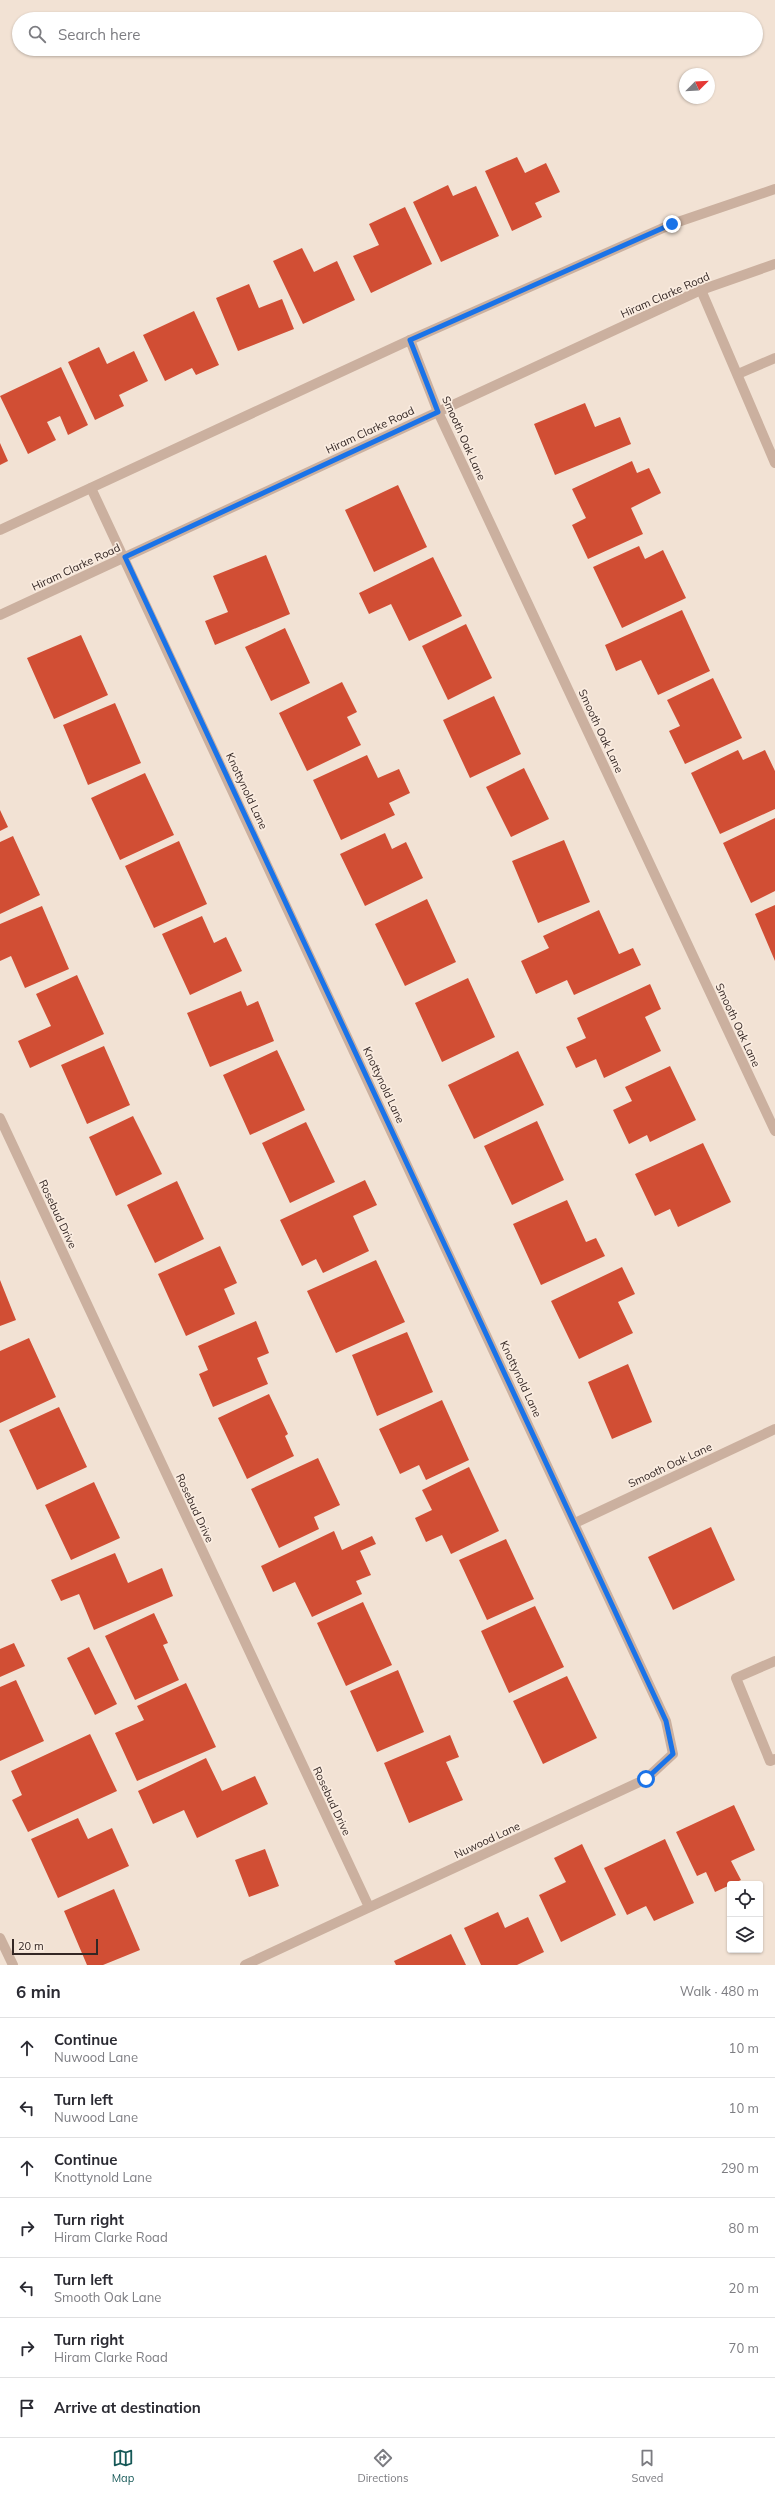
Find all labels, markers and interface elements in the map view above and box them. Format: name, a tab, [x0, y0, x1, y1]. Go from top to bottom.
search box	[12, 12, 763, 56]
icon: search	[26, 23, 48, 45]
text: Search here	[58, 25, 140, 44]
north arrow	[679, 68, 715, 104]
route end	[663, 215, 681, 233]
street label: Hiram Clarke Road	[618, 269, 712, 321]
street label: Smooth Oak Lane	[439, 394, 489, 482]
street label: Hiram Clarke Road	[323, 403, 417, 457]
street label: Hiram Clarke Road	[29, 540, 123, 594]
street label: Smooth Oak Lane	[575, 687, 627, 775]
street label: Knottynold Lane	[223, 750, 271, 832]
street label: Smooth Oak Lane	[712, 981, 764, 1069]
street label: Knottynold Lane	[360, 1044, 408, 1126]
street label: Rosebud Drive	[36, 1177, 80, 1251]
street label: Knottynold Lane	[497, 1338, 545, 1420]
street label: Smooth Oak Lane	[626, 1439, 714, 1491]
street label: Rosebud Drive	[173, 1471, 217, 1545]
street label: Rosebud Drive	[310, 1764, 354, 1838]
route start	[637, 1770, 655, 1788]
street label: Nuwood Lane	[452, 1819, 522, 1861]
map controls	[727, 1881, 763, 1953]
button: locate	[727, 1881, 763, 1917]
button: layers	[727, 1917, 763, 1953]
scale bar	[12, 1937, 98, 1956]
text: 20 m	[18, 1939, 44, 1953]
text: 6 min	[16, 1981, 61, 2002]
text: Walk · 480 m	[680, 1983, 759, 1999]
text: Continue	[54, 2030, 117, 2049]
icon: ahead	[16, 2037, 38, 2059]
text: 10 m	[729, 2040, 759, 2056]
text: Nuwood Lane	[54, 2049, 138, 2065]
text: Turn left	[54, 2090, 113, 2109]
icon: left	[16, 2097, 38, 2119]
text: 10 m	[729, 2100, 759, 2116]
text: Nuwood Lane	[54, 2109, 138, 2125]
text: Continue	[54, 2150, 117, 2169]
icon: ahead	[16, 2157, 38, 2179]
text: 290 m	[721, 2160, 759, 2176]
text: Knottynold Lane	[54, 2169, 152, 2185]
text: Turn right	[54, 2210, 124, 2229]
icon: right	[16, 2217, 38, 2239]
text: 80 m	[729, 2220, 759, 2236]
text: Hiram Clarke Road	[54, 2229, 168, 2245]
text: Turn left	[54, 2270, 113, 2289]
icon: left	[16, 2277, 38, 2299]
text: 20 m	[729, 2280, 759, 2296]
text: Smooth Oak Lane	[54, 2289, 161, 2305]
text: Turn right	[54, 2330, 124, 2349]
icon: right	[16, 2337, 38, 2359]
text: 70 m	[729, 2340, 759, 2356]
text: Hiram Clarke Road	[54, 2349, 168, 2365]
icon: arrive	[16, 2397, 38, 2419]
text: Arrive at destination	[54, 2398, 201, 2417]
tab: Map	[112, 2447, 134, 2485]
tab: Directions	[358, 2447, 408, 2485]
tab: Saved	[632, 2447, 663, 2485]

